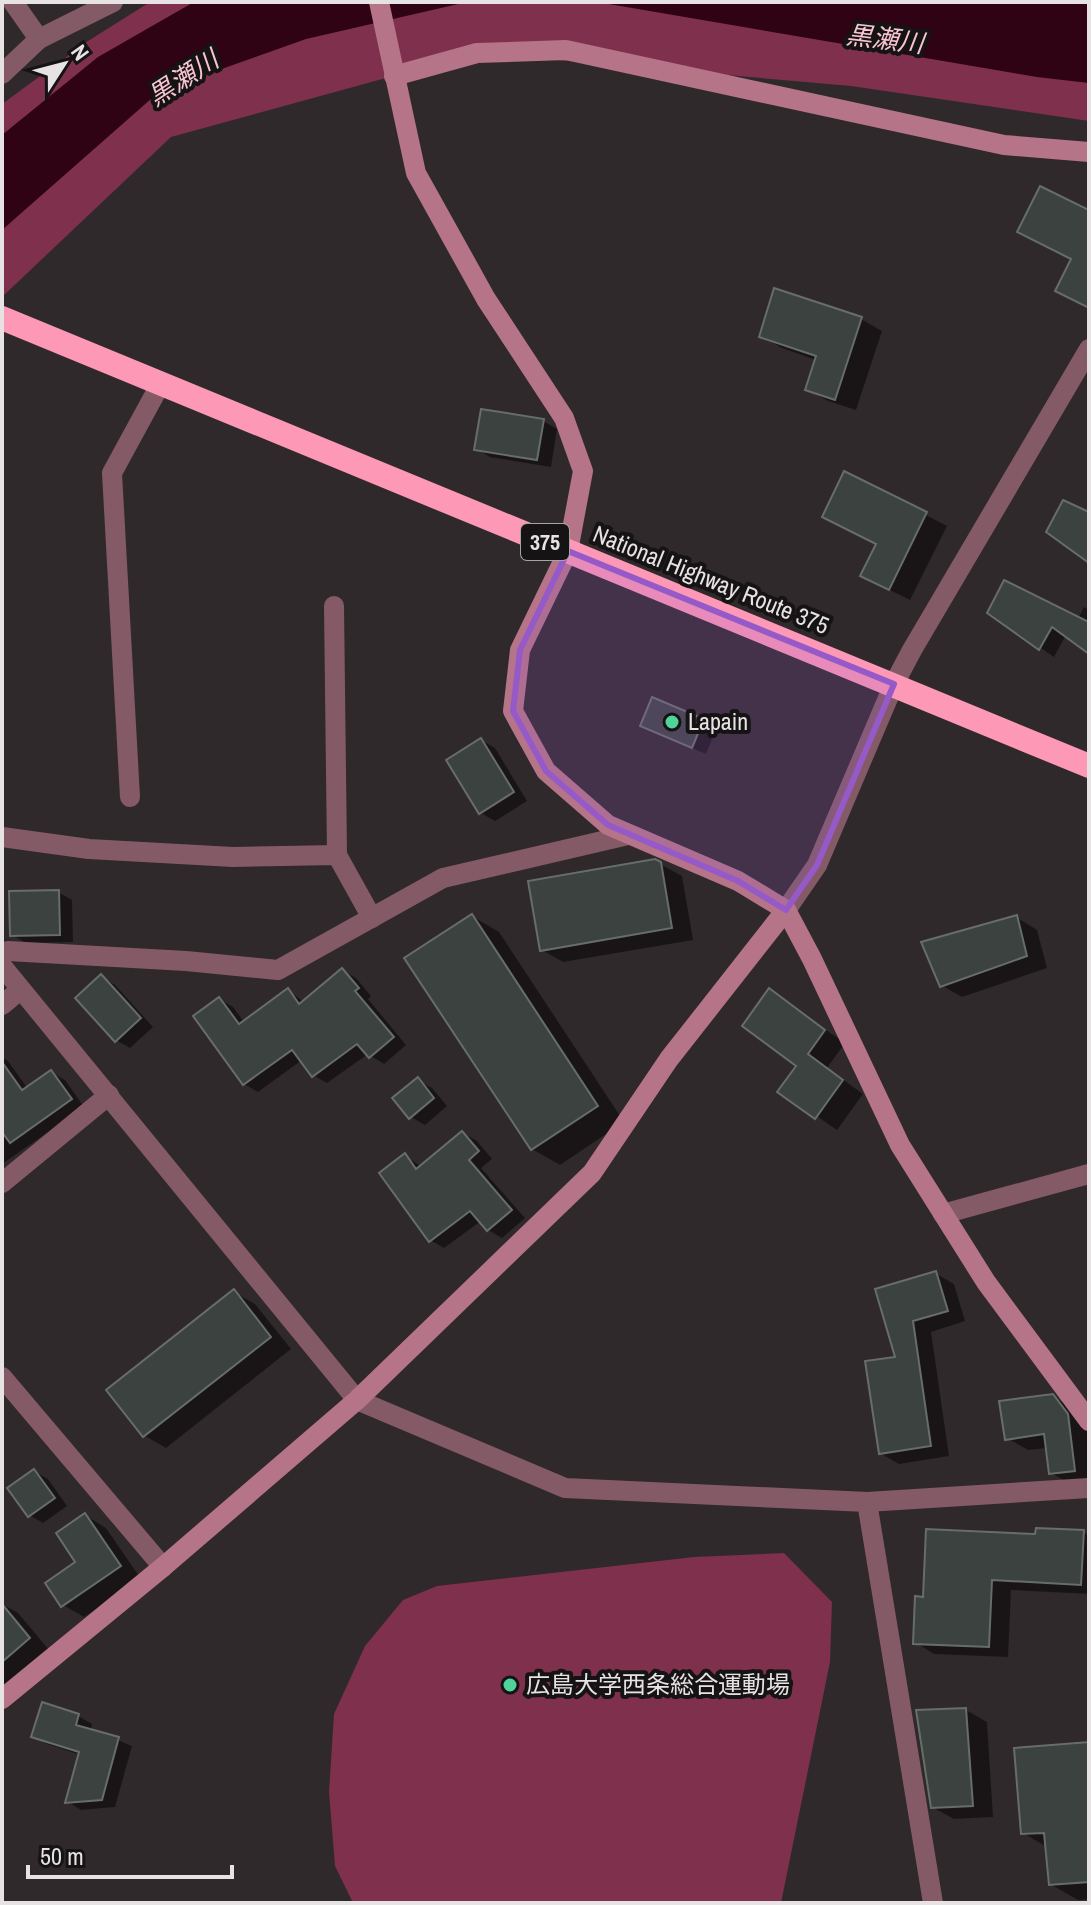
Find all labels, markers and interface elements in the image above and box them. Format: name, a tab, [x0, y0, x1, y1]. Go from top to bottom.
water label: 黒瀬川	[844, 16, 929, 61]
north arrow	[24, 24, 104, 104]
text: N	[64, 38, 96, 66]
water label: 黒瀬川	[140, 40, 227, 114]
street label: National Highway Route 375	[589, 517, 834, 641]
road number: 375	[521, 524, 569, 560]
place label: Lapain	[688, 705, 748, 737]
marker: Lapain	[663, 713, 681, 731]
place label: 広島大学西条総合運動場	[526, 1668, 790, 1700]
marker: 広島大学西条総合運動場	[501, 1676, 519, 1694]
scale bar	[28, 1829, 232, 1879]
text: 50 m	[40, 1840, 84, 1872]

